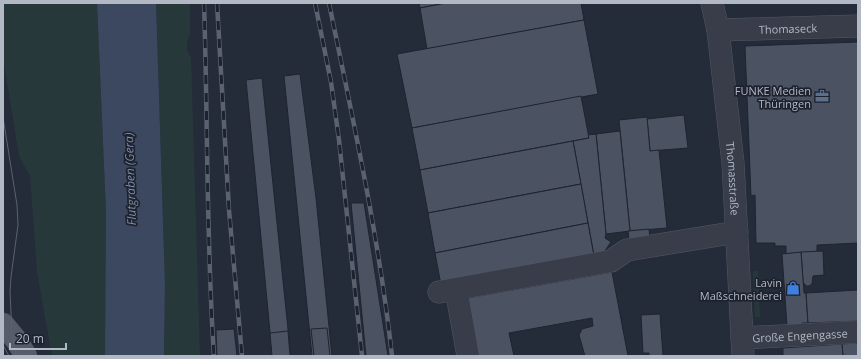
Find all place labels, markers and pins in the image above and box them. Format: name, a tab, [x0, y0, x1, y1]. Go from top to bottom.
place label: FUNKE Medien Thüringen	[735, 83, 811, 111]
office icon: FUNKE Medien Thüringen	[814, 88, 830, 104]
place label: Lavin Maßschneiderei	[700, 275, 782, 303]
shop icon: Lavin Maßschneiderei	[785, 280, 801, 296]

